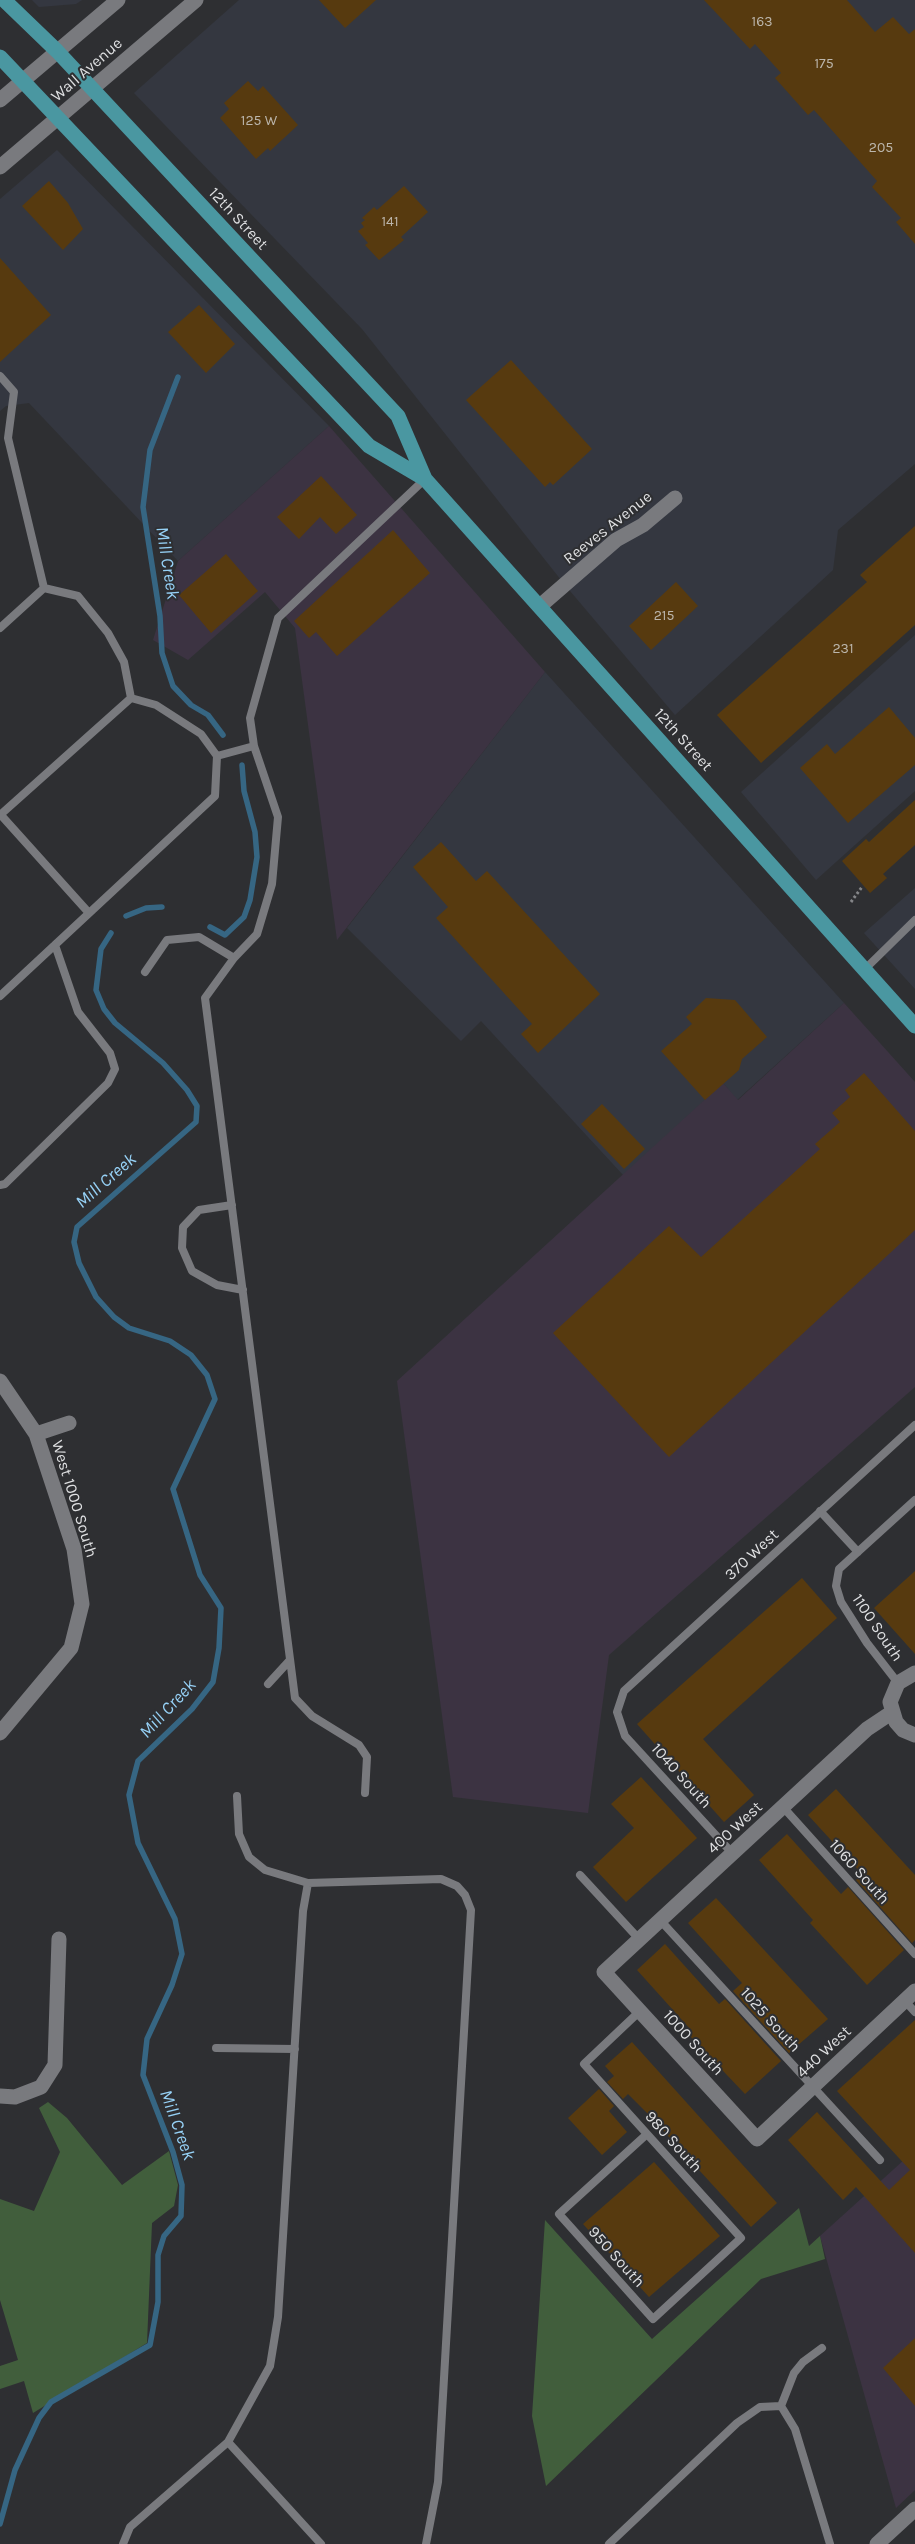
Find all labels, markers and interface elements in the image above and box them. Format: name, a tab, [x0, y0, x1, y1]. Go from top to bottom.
house number: 163	[752, 14, 772, 30]
street label: Wall Avenue	[47, 34, 127, 106]
house number: 175	[814, 56, 834, 72]
house number: 125 W	[241, 113, 277, 129]
house number: 205	[869, 140, 893, 156]
street label: 12th Street	[204, 184, 272, 254]
house number: 141	[381, 214, 399, 230]
street label: Reeves Avenue	[560, 487, 656, 569]
water label: Mill Creek	[151, 525, 183, 601]
house number: 215	[654, 608, 674, 624]
house number: 231	[832, 641, 854, 657]
street label: 12th Street	[650, 705, 716, 775]
water label: Mill Creek	[71, 1149, 141, 1213]
street label: West 1000 South	[47, 1438, 101, 1560]
street label: 370 West	[721, 1525, 783, 1585]
street label: 1100 South	[847, 1591, 907, 1665]
water label: Mill Creek	[135, 1675, 201, 1743]
street label: 1040 South	[647, 1740, 715, 1812]
street label: 400 West	[704, 1798, 766, 1858]
street label: 1060 South	[825, 1835, 893, 1909]
street label: 1025 South	[736, 1984, 804, 2056]
street label: 1000 South	[659, 2006, 727, 2080]
street label: 440 West	[793, 2022, 855, 2082]
water label: Mill Creek	[154, 2087, 200, 2163]
street label: 980 South	[640, 2107, 706, 2177]
street label: 950 South	[584, 2223, 648, 2291]

